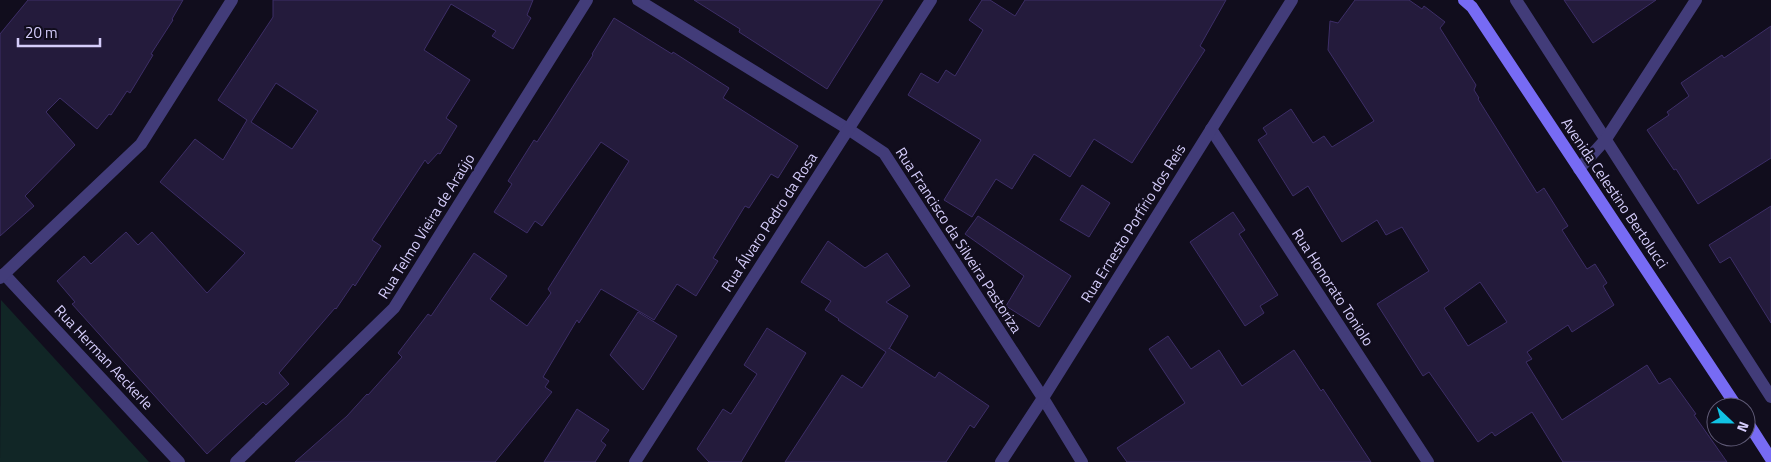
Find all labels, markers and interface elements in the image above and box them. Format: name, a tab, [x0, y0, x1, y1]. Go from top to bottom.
scale bar	[18, 15, 100, 47]
text: 20 m	[25, 21, 58, 44]
street label: Avenida Celestino Bertolucci	[1556, 113, 1674, 273]
street label: Rua Ernesto Porfírio dos Reis	[1075, 139, 1191, 307]
street label: Rua Francisco da Silveira Pastoriza	[890, 142, 1028, 338]
street label: Rua Álvaro Pedro da Rosa	[715, 147, 823, 296]
street label: Rua Telmo Vieira de Araújo	[372, 149, 480, 303]
street label: Rua Honorato Toniolo	[1286, 224, 1380, 350]
street label: Rua Herman Aeckerle	[49, 299, 159, 415]
north arrow	[1706, 397, 1756, 447]
text: N	[1732, 419, 1755, 435]

